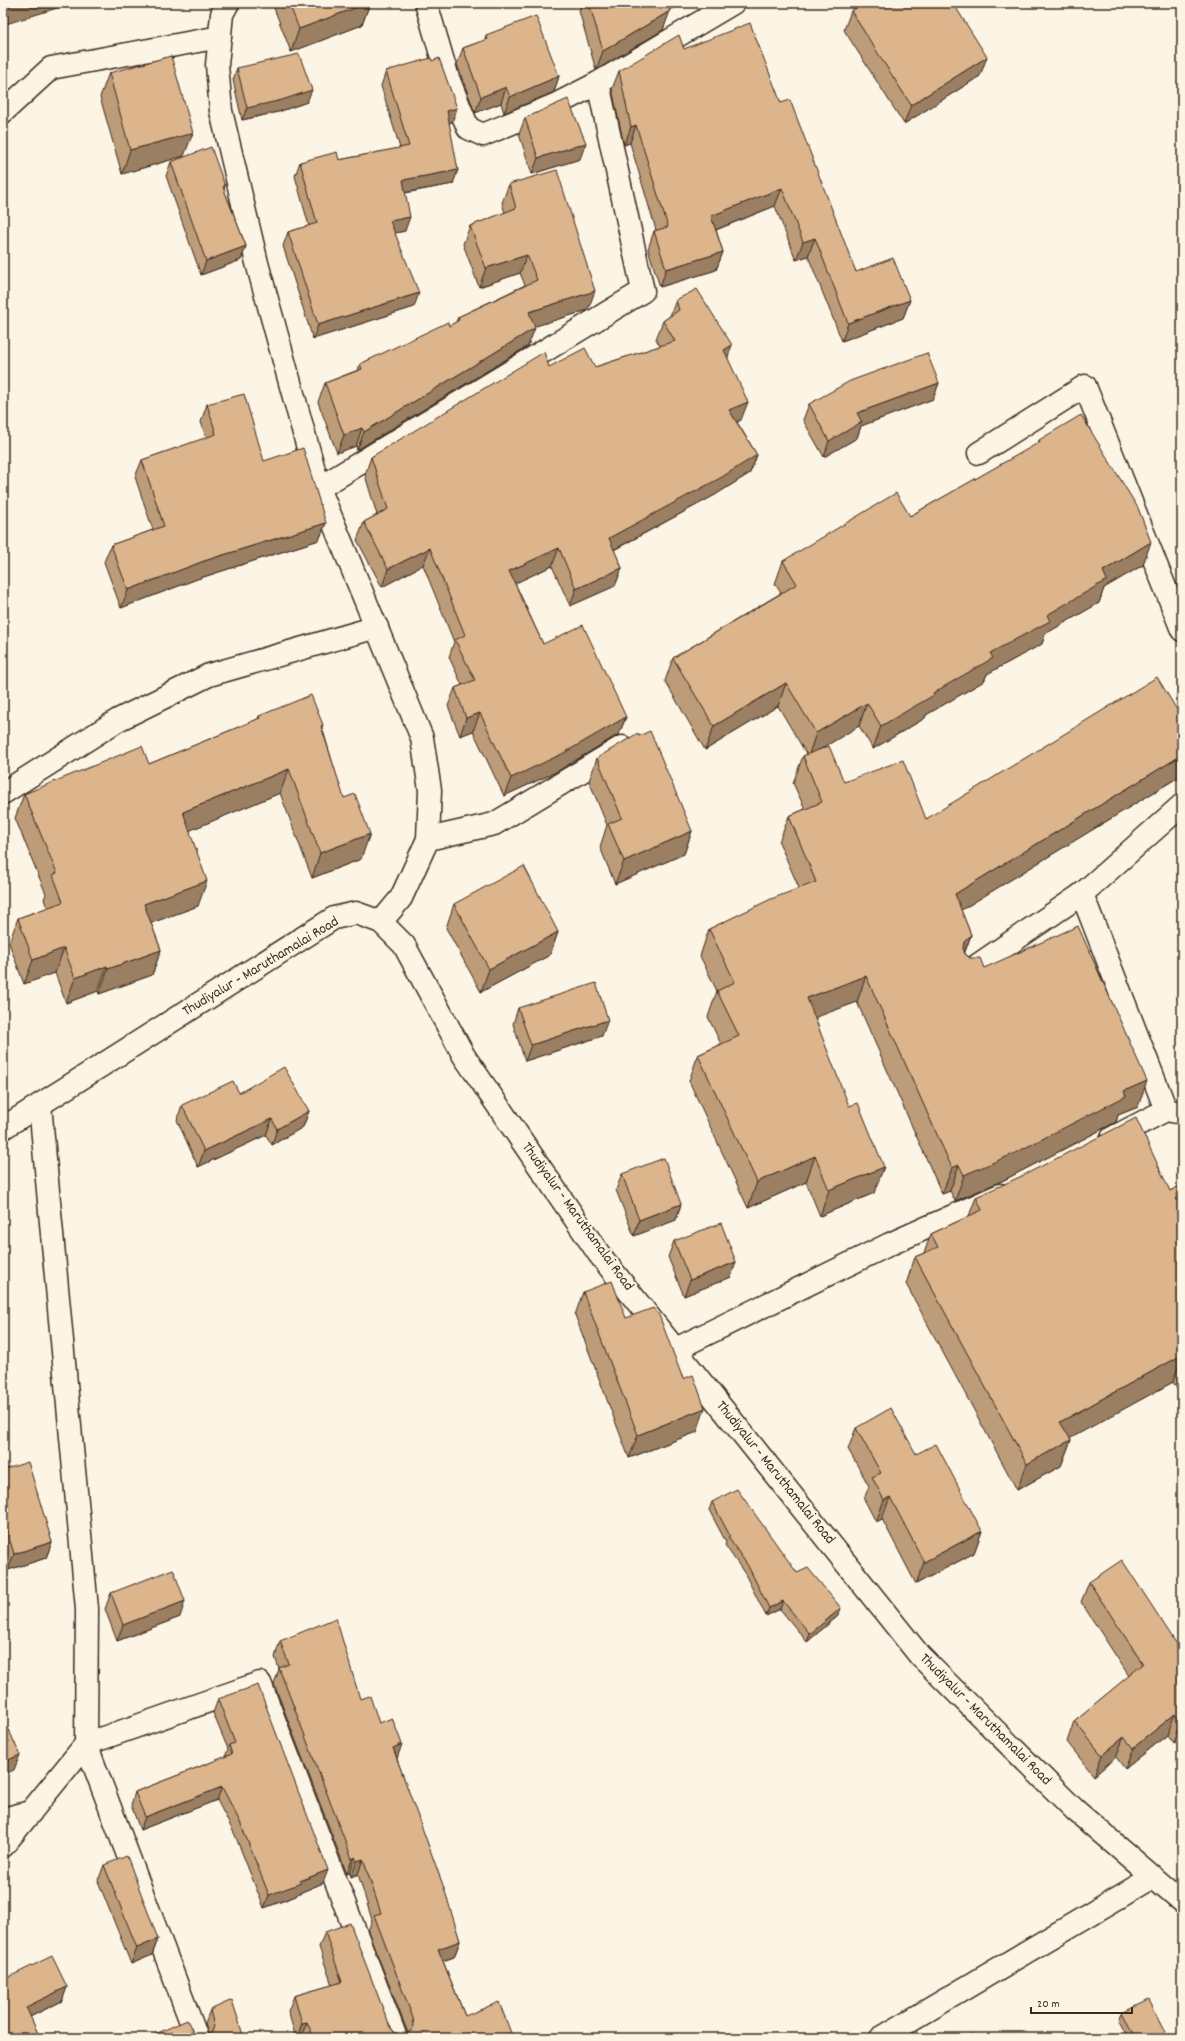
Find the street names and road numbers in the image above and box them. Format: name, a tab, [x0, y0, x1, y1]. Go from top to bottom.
street label: Thudiyalur - Maruthamalai Road	[178, 911, 344, 1023]
street label: Thudiyalur - Maruthamalai Road	[515, 1138, 639, 1296]
street label: Thudiyalur - Maruthamalai Road	[710, 1396, 840, 1550]
street label: Thudiyalur - Maruthamalai Road	[914, 1649, 1056, 1791]

